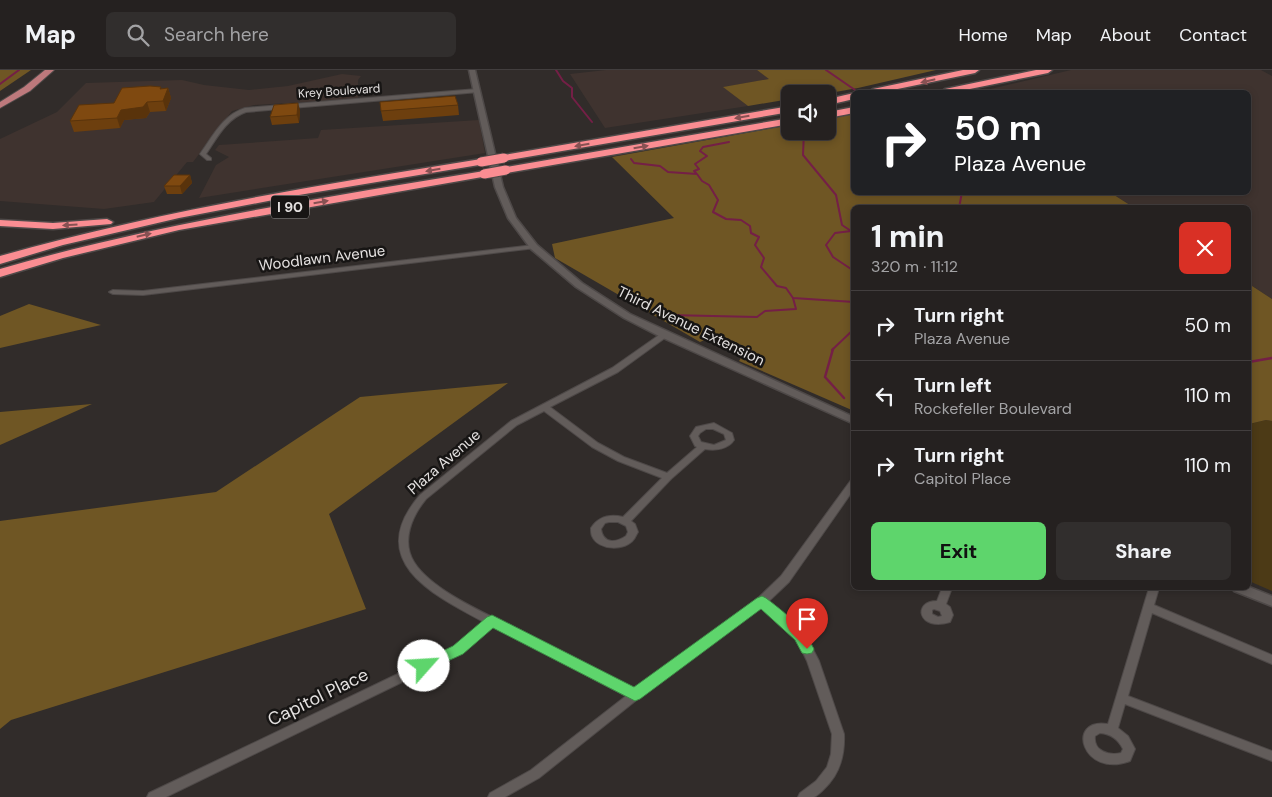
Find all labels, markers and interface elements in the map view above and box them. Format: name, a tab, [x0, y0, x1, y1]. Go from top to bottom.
search box	[106, 12, 456, 57]
text: Map	[25, 19, 76, 50]
icon: search	[124, 21, 152, 49]
text: Search here	[164, 22, 269, 47]
text: Home	[958, 23, 1008, 47]
text: Map	[1036, 23, 1072, 47]
text: About	[1100, 23, 1151, 47]
text: Contact	[1179, 23, 1247, 47]
one-way arrow	[920, 77, 935, 85]
street label: Krey Boulevard	[297, 80, 381, 102]
map controls	[781, 85, 836, 140]
button: sound	[781, 85, 836, 140]
text: 50 m	[954, 105, 1042, 151]
icon: right	[871, 110, 936, 175]
one-way arrow	[734, 114, 750, 122]
one-way arrow	[573, 141, 589, 149]
one-way arrow	[633, 142, 649, 150]
text: Plaza Avenue	[954, 149, 1086, 178]
one-way arrow	[425, 167, 441, 175]
road number: I 90	[271, 195, 309, 218]
one-way arrow	[313, 197, 329, 205]
text: 1 min	[871, 217, 944, 256]
one-way arrow	[62, 222, 78, 230]
button: close	[1179, 222, 1231, 274]
one-way arrow	[136, 230, 152, 238]
street label: Woodlawn Avenue	[258, 240, 386, 276]
text: 320 m · 11:12	[871, 256, 958, 277]
street label: Third Avenue Extension	[614, 282, 768, 370]
text: Turn right	[914, 303, 1004, 328]
icon: right	[871, 312, 899, 340]
text: 50 m	[1184, 313, 1231, 338]
text: Plaza Avenue	[914, 328, 1010, 349]
text: Turn left	[914, 373, 992, 398]
icon: left	[871, 382, 899, 410]
text: 110 m	[1184, 383, 1231, 408]
text: Rockefeller Boulevard	[914, 398, 1072, 419]
street label: Plaza Avenue	[403, 425, 485, 499]
text: Turn right	[914, 443, 1004, 468]
icon: right	[871, 452, 899, 480]
text: 110 m	[1184, 453, 1231, 478]
text: Capitol Place	[914, 468, 1011, 489]
button: Exit	[871, 522, 1046, 580]
button: Share	[1056, 522, 1231, 580]
pin	[786, 598, 828, 649]
icon: arrive	[793, 605, 821, 633]
position arrow	[397, 639, 449, 691]
street label: Capitol Place	[264, 662, 372, 732]

